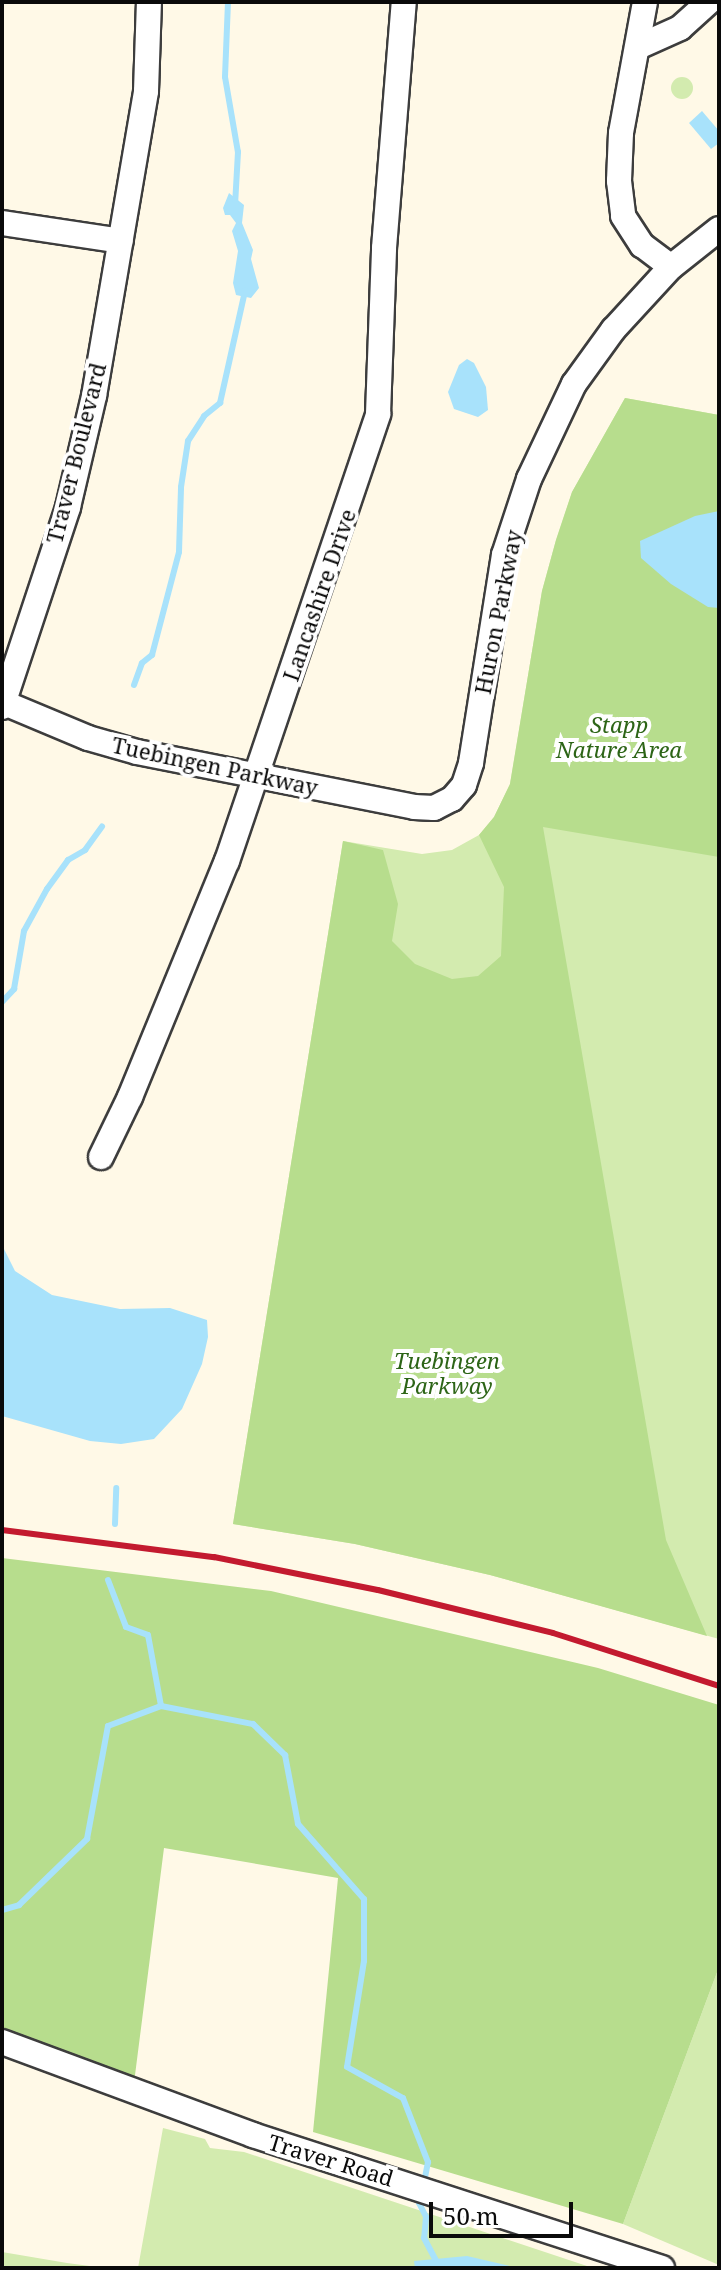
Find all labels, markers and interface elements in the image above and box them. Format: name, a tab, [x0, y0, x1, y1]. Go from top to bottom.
street label: Traver Boulevard	[41, 360, 111, 546]
street label: Lancashire Drive	[277, 506, 361, 684]
street label: Huron Parkway	[469, 528, 527, 696]
park label: Stapp Nature Area	[556, 711, 682, 762]
street label: Tuebingen Parkway	[110, 731, 320, 801]
park label: Tuebingen Parkway	[394, 1347, 500, 1398]
street label: Traver Road	[265, 2128, 397, 2192]
scale bar	[433, 2186, 577, 2236]
text: 50 m	[443, 2199, 499, 2232]

